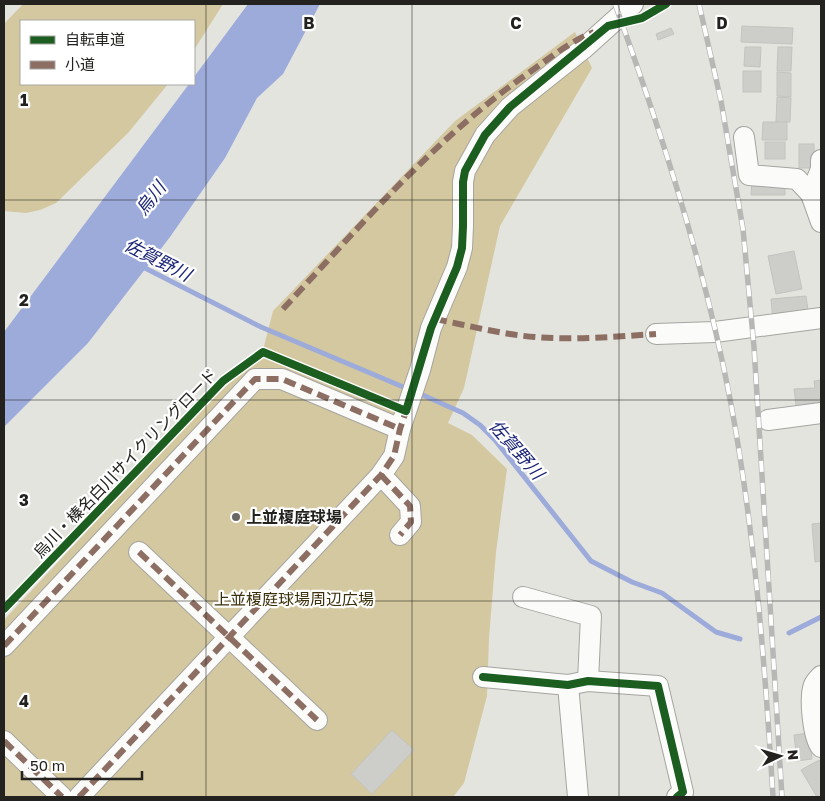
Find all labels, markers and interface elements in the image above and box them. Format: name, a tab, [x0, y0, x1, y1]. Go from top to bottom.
text: B	[303, 13, 315, 33]
text: C	[510, 13, 522, 33]
text: D	[716, 13, 728, 33]
legend	[20, 20, 195, 85]
text: 自転車道	[65, 30, 125, 48]
text: 小道	[65, 55, 95, 73]
text: 1	[20, 90, 28, 110]
water label: 烏川	[130, 175, 171, 219]
water label: 佐賀野川	[121, 233, 197, 286]
text: 2	[19, 290, 29, 310]
street label: 烏川・榛名白川サイクリングロード	[29, 364, 221, 562]
water label: 佐賀野川	[485, 415, 550, 485]
text: 3	[19, 490, 29, 510]
place label: 上並榎庭球場	[246, 507, 342, 527]
marker: 上並榎庭球場	[230, 511, 242, 523]
park label: 上並榎庭球場周辺広場	[214, 589, 374, 609]
text: 4	[19, 691, 29, 711]
north arrow	[755, 731, 805, 781]
scale bar	[22, 748, 142, 780]
text: N	[785, 749, 802, 761]
text: 50 m	[30, 756, 65, 774]

